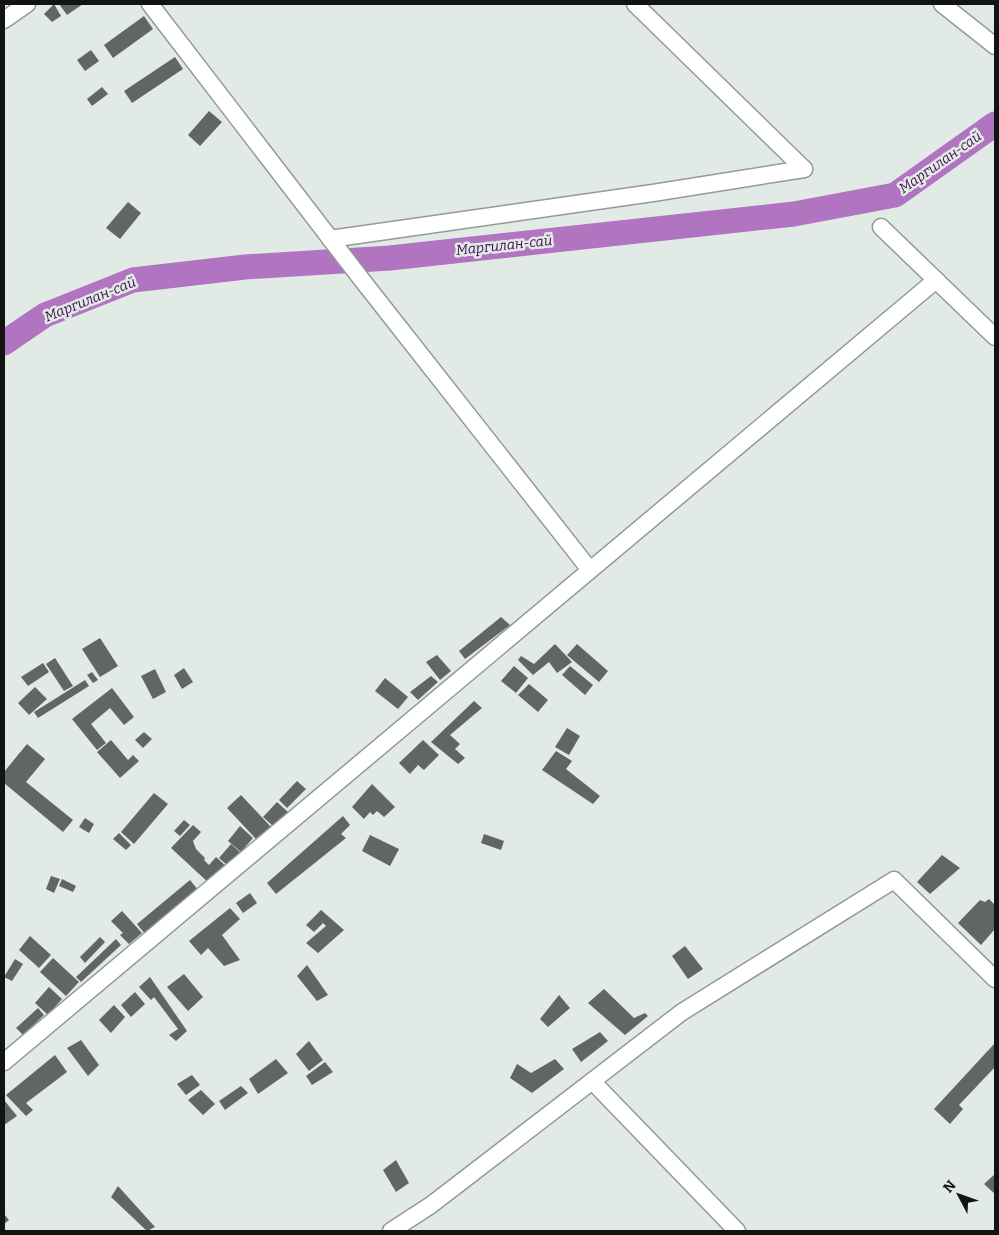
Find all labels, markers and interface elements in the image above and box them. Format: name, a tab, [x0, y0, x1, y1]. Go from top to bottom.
water label: Маргилан-сай	[896, 128, 985, 197]
water label: Маргилан-сай	[455, 232, 553, 259]
water label: Маргилан-сай	[42, 273, 138, 325]
north arrow	[934, 1170, 984, 1220]
text: N	[940, 1177, 960, 1196]

